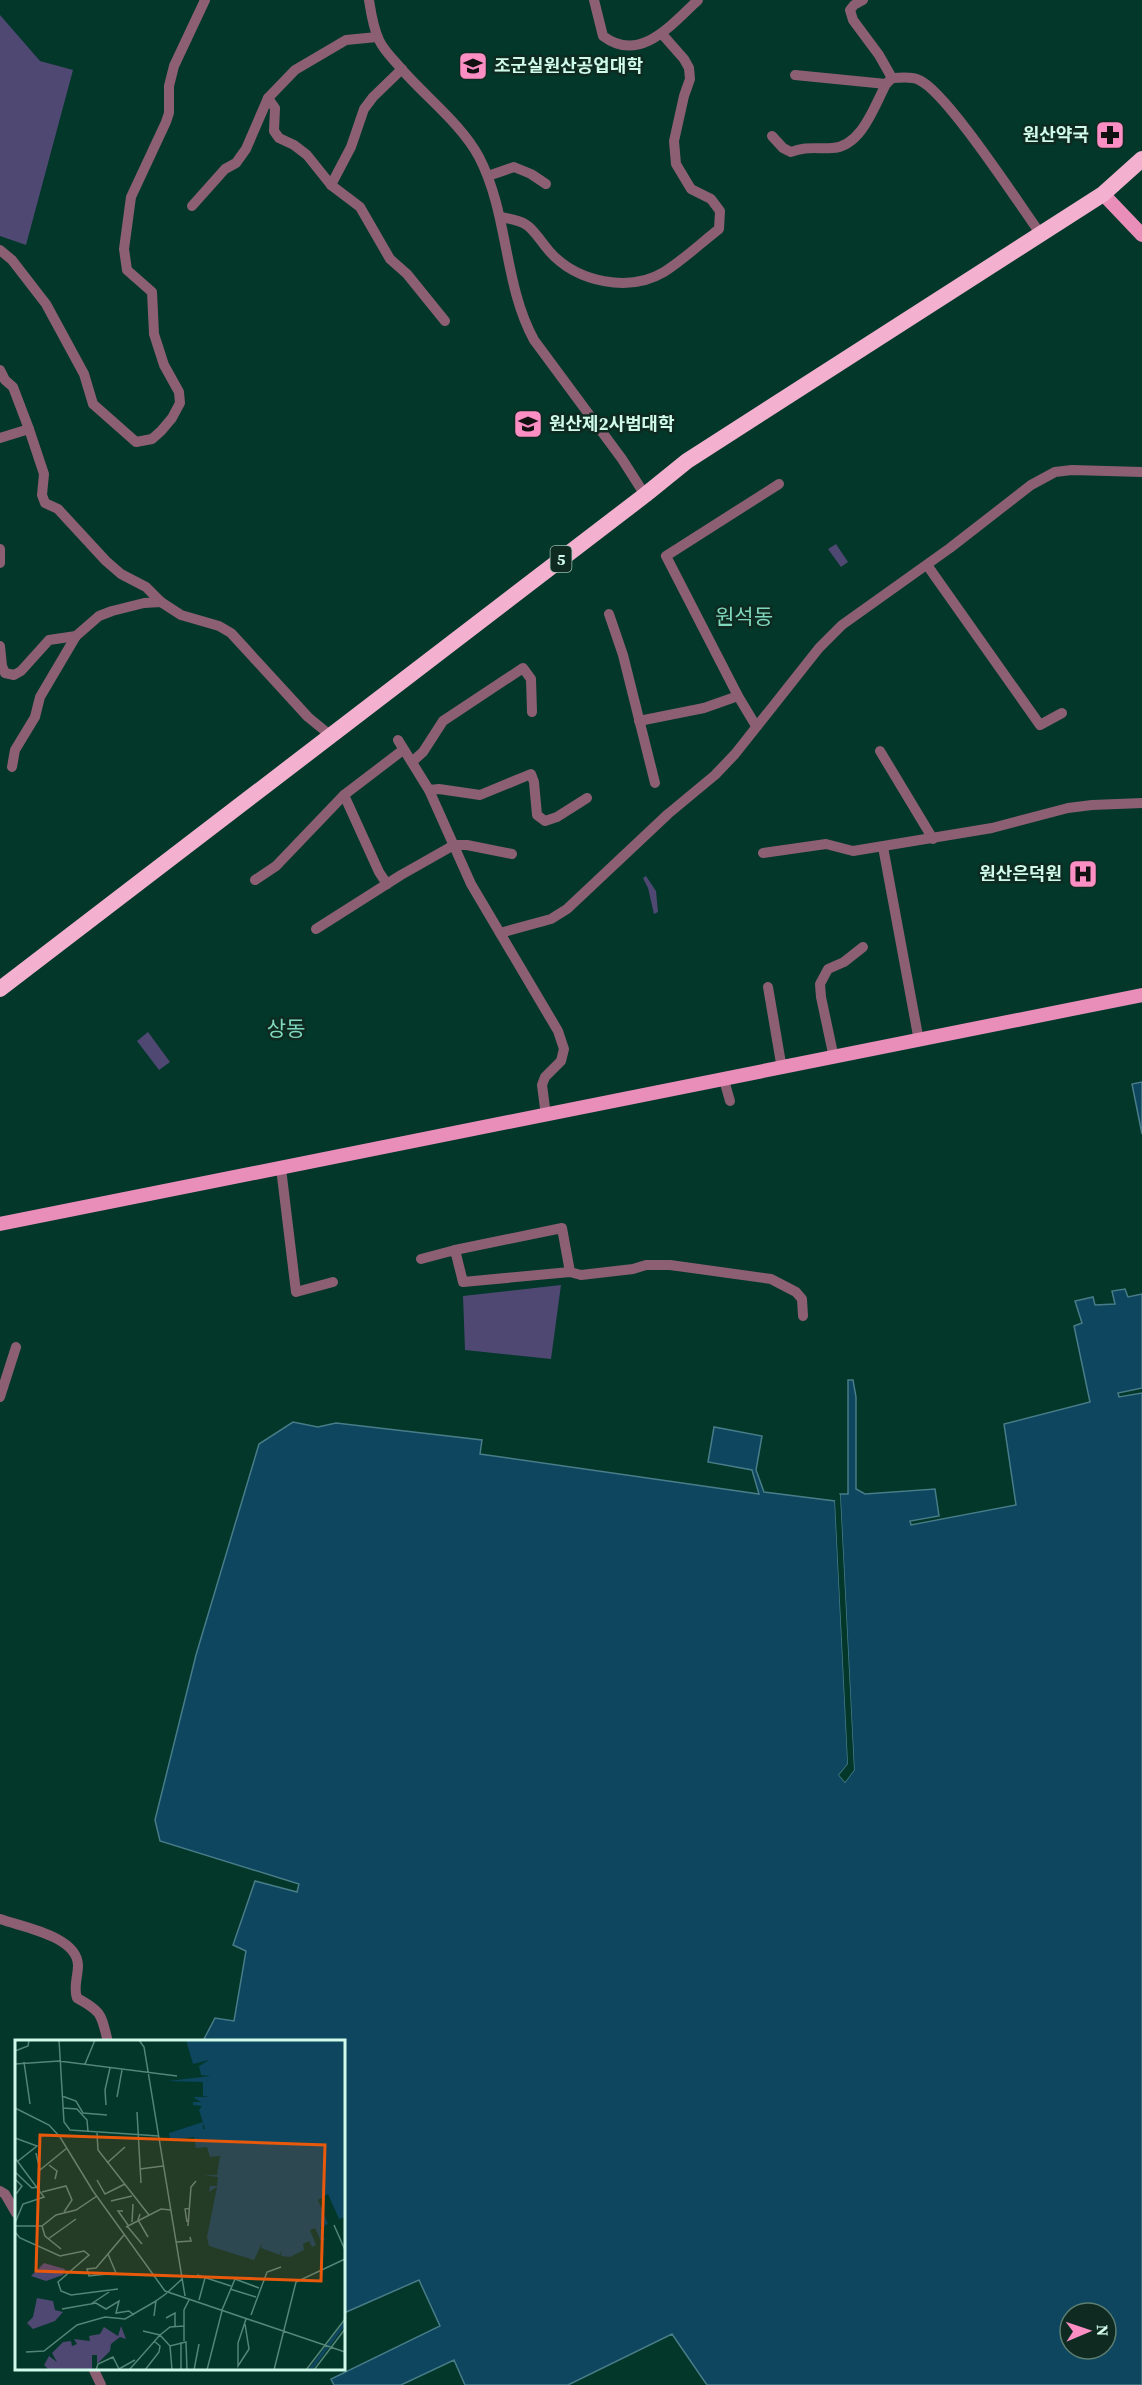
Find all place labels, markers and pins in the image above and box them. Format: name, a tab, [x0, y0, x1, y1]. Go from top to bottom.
school or university icon: 조군실원산공업대학	[457, 50, 489, 82]
place label: 조군실원산공업대학	[494, 53, 643, 78]
pharmacy icon: 원산약국	[1094, 119, 1126, 151]
place label: 원산약국	[1023, 122, 1089, 147]
school or university icon: 원산제2사범대학	[512, 408, 544, 440]
place label: 원산제2사범대학	[549, 411, 675, 436]
hospital icon: 원산은덕원	[1067, 858, 1099, 890]
place label: 원산은덕원	[979, 861, 1062, 886]

